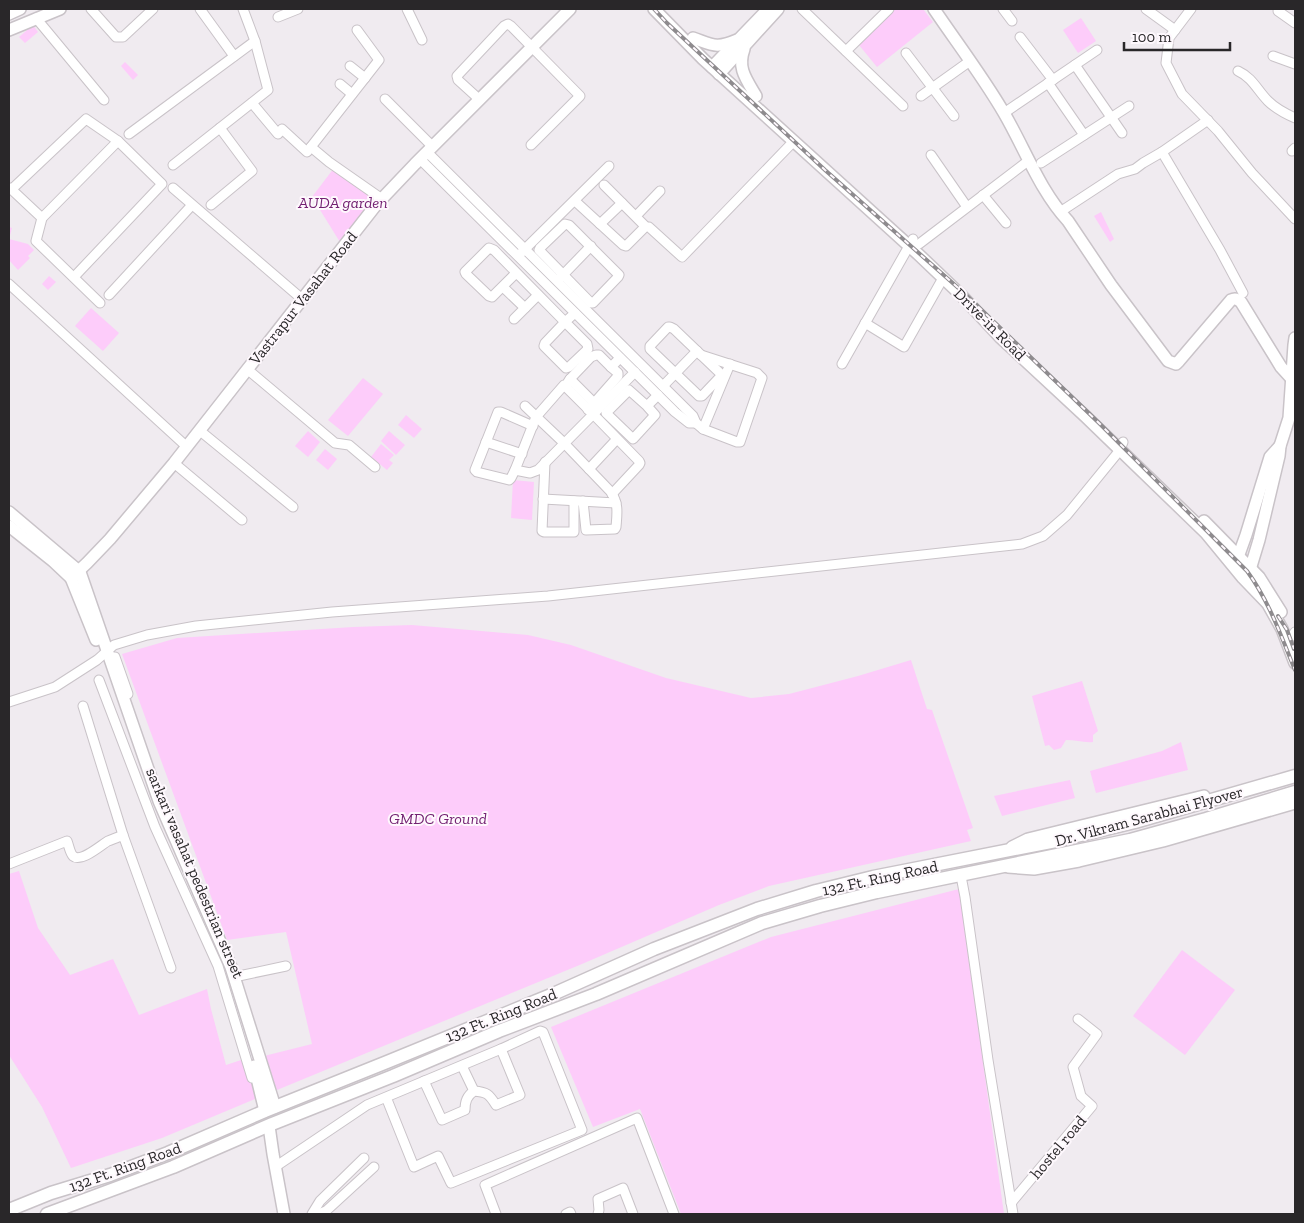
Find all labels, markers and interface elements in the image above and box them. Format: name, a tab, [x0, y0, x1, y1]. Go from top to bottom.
scale bar	[1124, 20, 1230, 52]
text: 100 m	[1132, 28, 1171, 46]
park label: AUDA garden	[297, 193, 388, 212]
street label: Vastrapur Vasahat Road	[244, 227, 361, 369]
street label: Drive-in Road	[950, 284, 1030, 364]
street label: sarkari vasahat pedestrian street	[142, 765, 248, 981]
street label: Dr. Vikram Sarabhai Flyover	[1053, 782, 1245, 850]
park label: GMDC Ground	[389, 809, 487, 828]
street label: 132 Ft. Ring Road	[820, 856, 940, 900]
street label: 132 Ft. Ring Road	[443, 984, 559, 1046]
street label: hostel road	[1026, 1111, 1090, 1183]
street label: 132 Ft. Ring Road	[66, 1138, 184, 1196]

